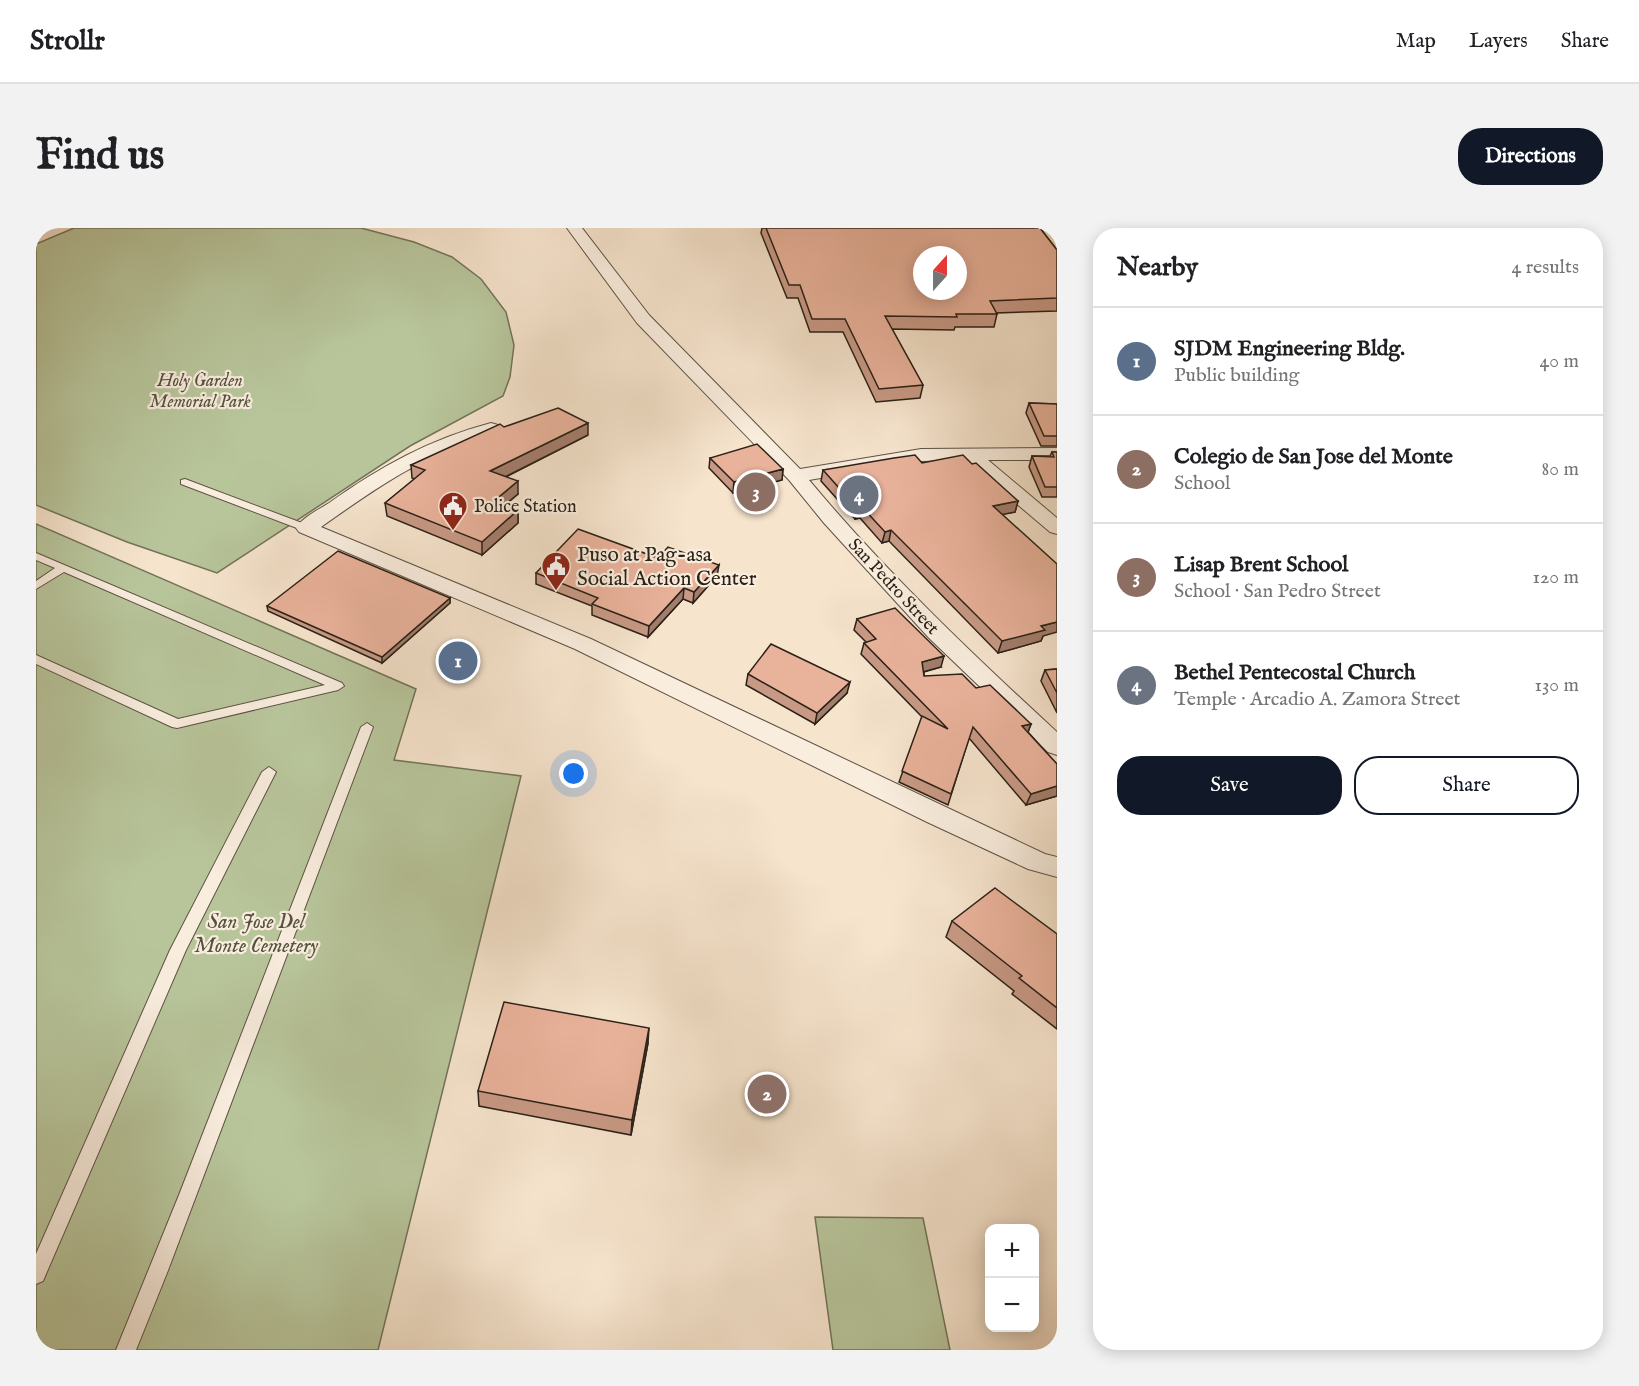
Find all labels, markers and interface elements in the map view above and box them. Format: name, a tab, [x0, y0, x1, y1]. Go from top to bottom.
text: Strollr	[30, 24, 105, 59]
text: Map	[1396, 28, 1436, 55]
text: Layers	[1469, 28, 1528, 55]
text: Share	[1561, 28, 1609, 55]
button: Directions	[1458, 128, 1603, 185]
text: Find us	[36, 130, 164, 183]
north arrow	[913, 246, 967, 300]
text: Nearby	[1117, 251, 1198, 284]
text: 4 results	[1512, 255, 1579, 280]
text: SJDM Engineering Bldg.	[1174, 335, 1405, 363]
text: 1	[1133, 349, 1140, 374]
text: 40 m	[1540, 349, 1579, 374]
text: Public building	[1174, 363, 1299, 388]
park label: Holy Garden Memorial Park	[149, 370, 251, 414]
text: Colegio de San Jose del Monte	[1174, 443, 1453, 471]
text: 2	[1132, 457, 1141, 482]
text: 80 m	[1542, 457, 1579, 482]
pin: 3	[736, 470, 776, 514]
text: School	[1174, 471, 1230, 496]
pin: 4	[840, 472, 878, 518]
public building icon: Police Station	[437, 490, 469, 532]
place label: Police Station	[474, 496, 577, 519]
street label: San Pedro Street	[842, 534, 943, 640]
place label: Puso at Pag-asa Social Action Center	[577, 542, 757, 593]
public building icon: Puso at Pag-asa Social Action Center	[540, 550, 572, 592]
text: Lisap Brent School	[1174, 551, 1348, 579]
text: 3	[1133, 565, 1140, 590]
text: 120 m	[1533, 565, 1579, 590]
text: School · San Pedro Street	[1174, 579, 1381, 604]
pin: 1	[438, 638, 478, 684]
text: Bethel Pentecostal Church	[1174, 659, 1415, 687]
text: 4	[1132, 673, 1141, 698]
text: 130 m	[1534, 673, 1579, 698]
text: Temple · Arcadio A. Zamora Street	[1174, 687, 1460, 712]
button: Save	[1117, 756, 1342, 815]
button: Share	[1354, 756, 1579, 815]
your location	[559, 759, 588, 788]
park label: San Jose Del Monte Cemetery	[194, 909, 318, 960]
pin: 2	[748, 1072, 786, 1116]
map controls	[985, 1224, 1039, 1332]
button: +	[985, 1224, 1039, 1278]
button: −	[985, 1278, 1039, 1332]

